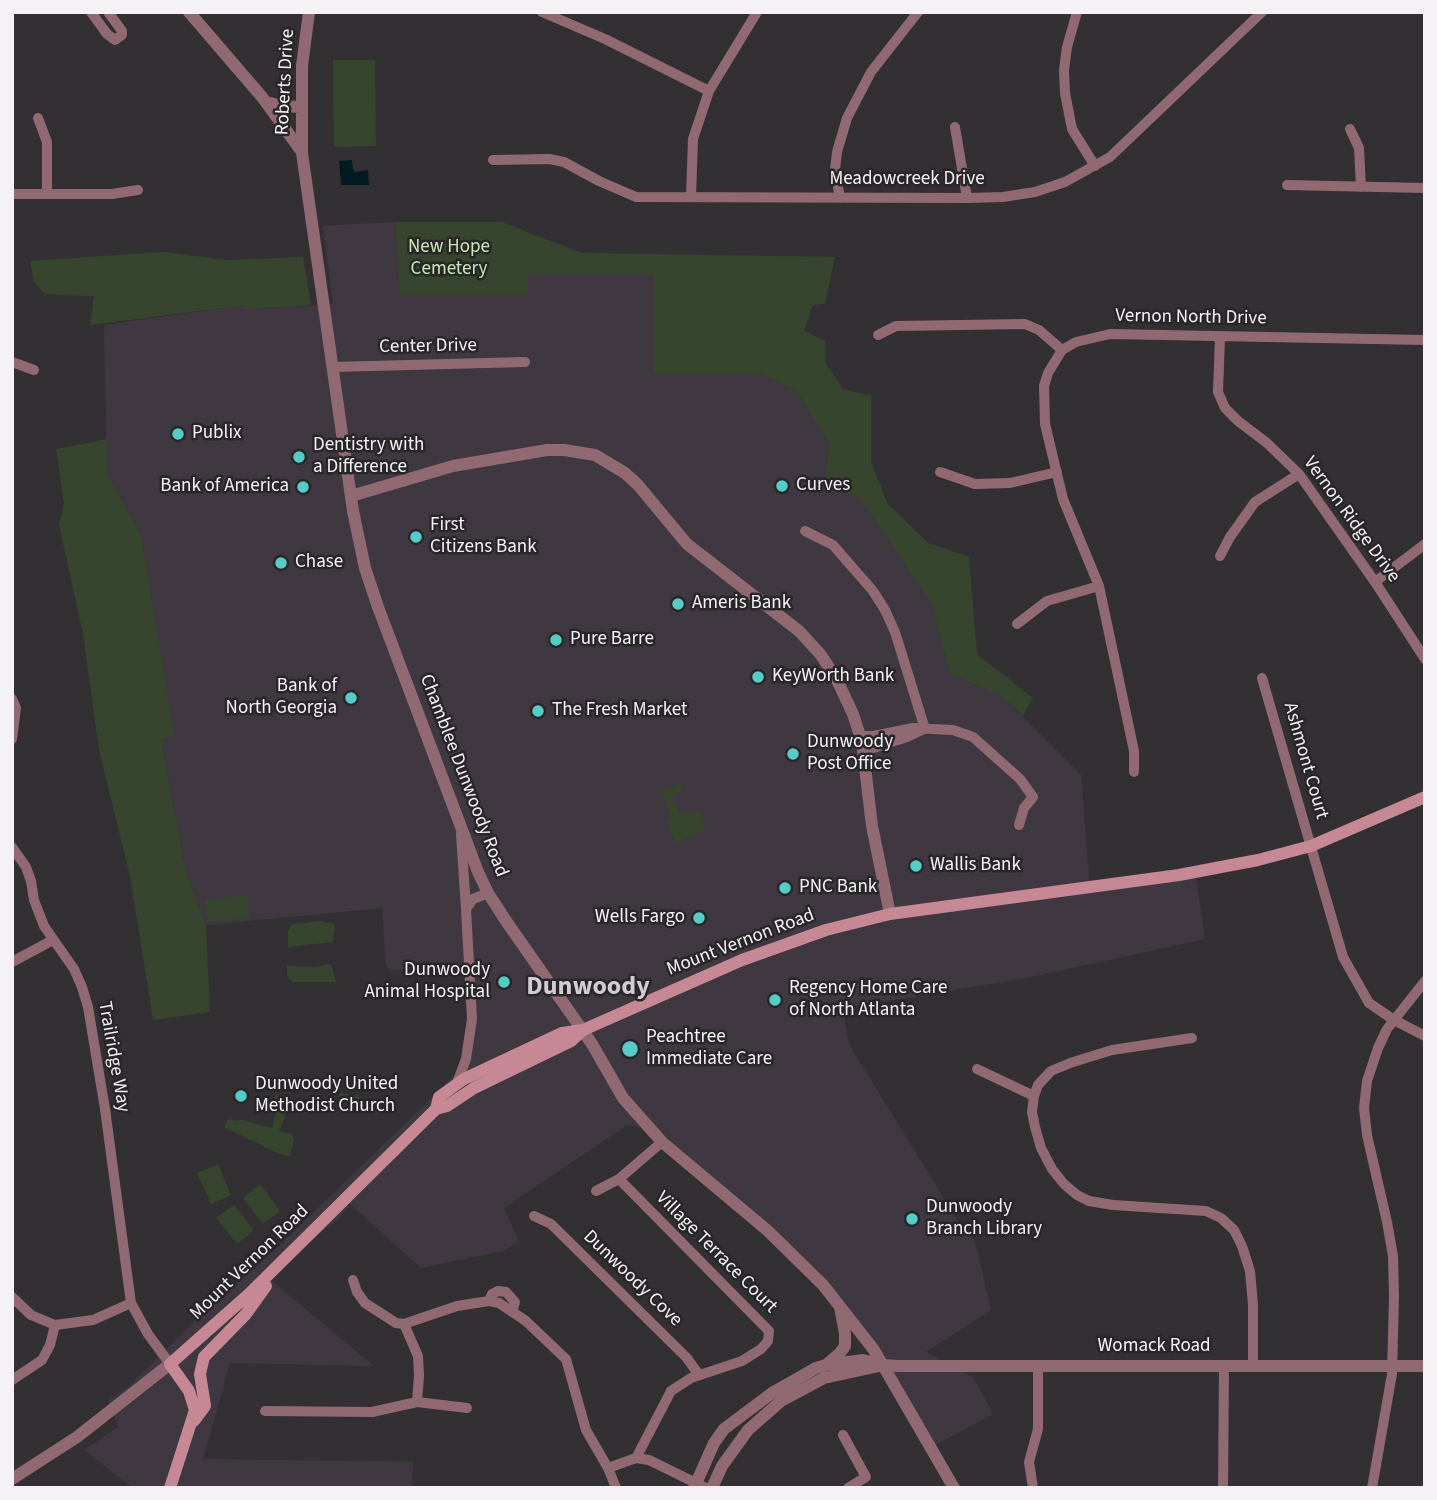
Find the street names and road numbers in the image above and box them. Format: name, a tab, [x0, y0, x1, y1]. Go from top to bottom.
street label: Roberts Drive	[272, 28, 300, 136]
street label: Meadowcreek Drive	[829, 169, 985, 191]
street label: Vernon North Drive	[1115, 305, 1267, 331]
street label: Center Drive	[379, 335, 477, 359]
street label: Vernon Ridge Drive	[1298, 453, 1404, 587]
street label: Chamblee Dunwoody Road	[414, 672, 512, 880]
street label: Ashmont Court	[1277, 700, 1333, 822]
street label: Mount Vernon Road	[664, 904, 818, 982]
street label: Trailridge Way	[92, 1000, 134, 1114]
street label: Village Terrace Court	[650, 1187, 782, 1319]
street label: Mount Vernon Road	[186, 1201, 314, 1325]
street label: Dunwoody Cove	[578, 1226, 686, 1332]
street label: Womack Road	[1097, 1336, 1211, 1358]

